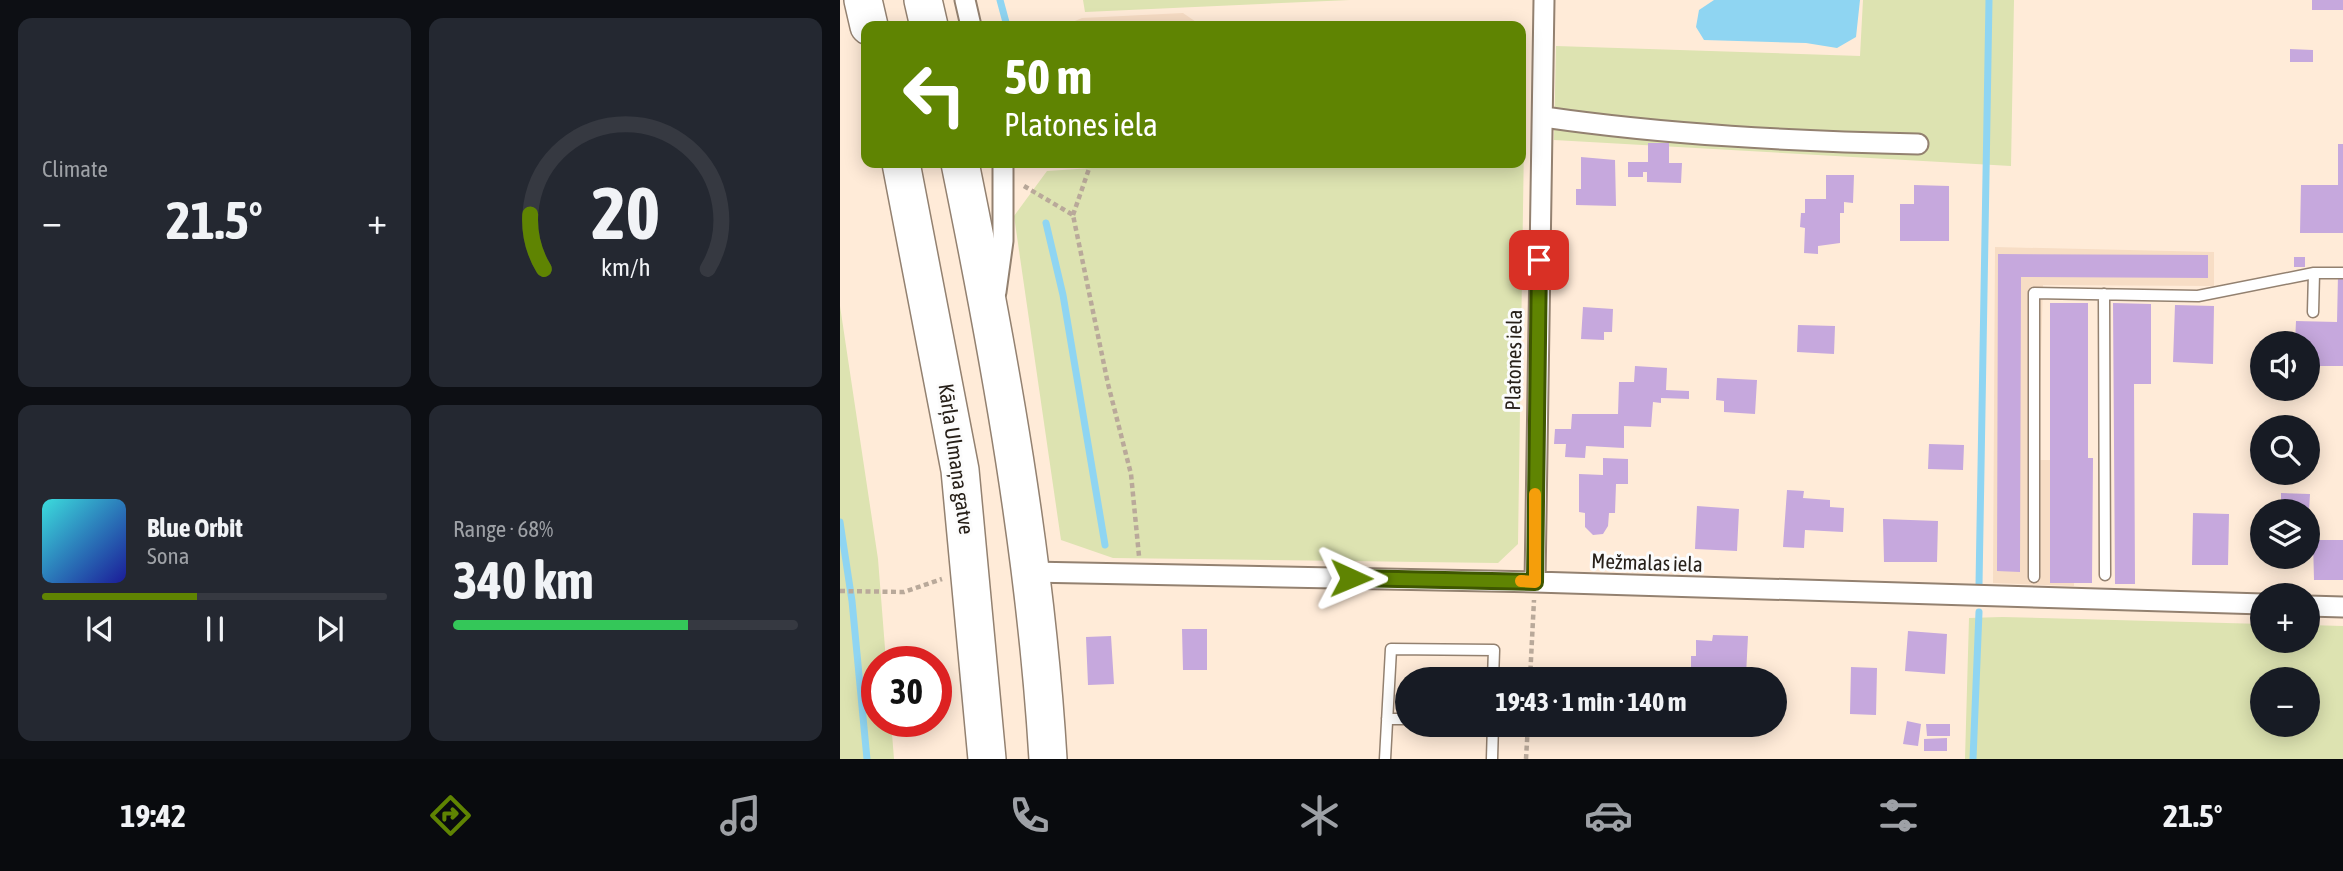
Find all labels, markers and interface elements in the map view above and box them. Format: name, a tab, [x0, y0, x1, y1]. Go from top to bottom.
text: 50 m	[1004, 48, 1092, 104]
icon: left	[889, 49, 980, 140]
text: Platones iela	[1004, 106, 1158, 143]
text: Climate	[42, 156, 108, 182]
text: 20	[591, 171, 660, 254]
text: 21.5°	[166, 190, 263, 250]
text: −	[42, 199, 62, 242]
text: +	[367, 199, 387, 242]
pin	[1509, 230, 1569, 290]
icon: arrive	[1520, 241, 1558, 279]
text: km/h	[601, 252, 650, 280]
street label: Platones iela	[1500, 309, 1526, 411]
map controls	[2250, 331, 2320, 737]
button: sound	[2250, 331, 2320, 401]
street label: Kārļa Ulmaņa gatve	[935, 382, 979, 536]
button: search	[2250, 415, 2320, 485]
button: layers	[2250, 499, 2320, 569]
text: Blue Orbit	[147, 513, 243, 543]
text: Range · 68%	[453, 516, 553, 542]
position arrow	[1314, 541, 1388, 615]
text: Sona	[147, 543, 189, 569]
street label: Mežmalas iela	[1591, 548, 1703, 576]
text: 340 km	[453, 550, 594, 610]
button: +	[2250, 583, 2320, 653]
icon: previous	[81, 610, 119, 648]
icon: pause	[196, 610, 234, 648]
icon: next	[311, 610, 349, 648]
speed limit sign: 30	[861, 646, 952, 737]
button: −	[2250, 667, 2320, 737]
text: 19:43 · 1 min · 140 m	[1496, 687, 1686, 717]
icon: directions	[426, 791, 475, 840]
icon: music	[716, 791, 765, 840]
icon: phone	[1005, 791, 1054, 840]
icon: climate	[1295, 791, 1344, 840]
icon: car	[1584, 791, 1633, 840]
icon: filters	[1874, 791, 1923, 840]
text: 19:42	[120, 797, 186, 834]
text: 21.5°	[2163, 797, 2223, 834]

